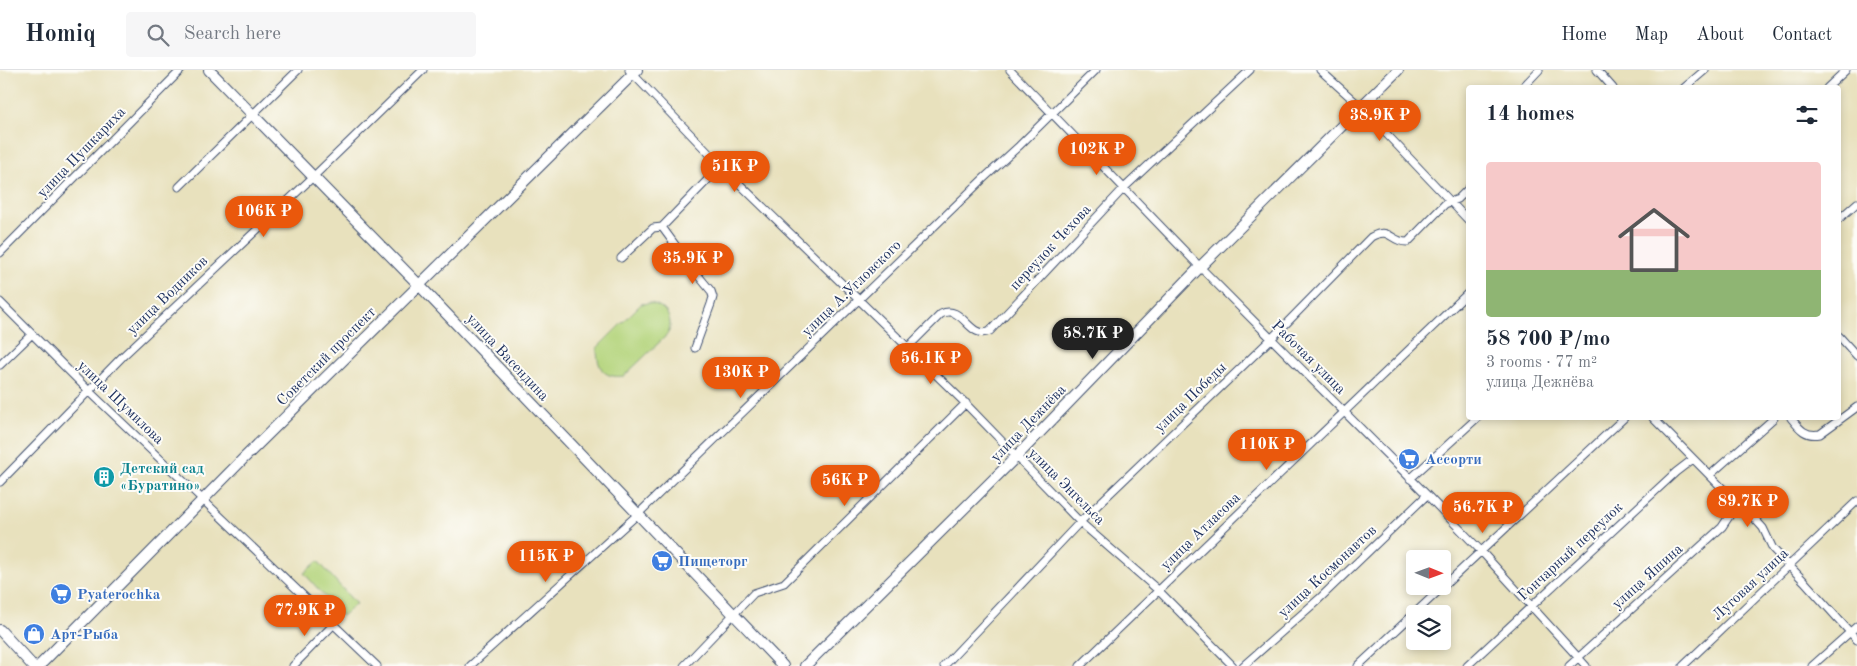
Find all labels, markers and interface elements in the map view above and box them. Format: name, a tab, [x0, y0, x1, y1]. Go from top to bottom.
search box	[126, 12, 476, 57]
icon: search	[144, 21, 172, 49]
text: Homiq	[25, 23, 96, 47]
text: Search here	[184, 25, 281, 44]
text: Home	[1561, 26, 1607, 44]
text: Map	[1635, 26, 1668, 44]
text: About	[1696, 26, 1744, 44]
text: Contact	[1772, 26, 1832, 44]
pin: 38.9K ₽	[1334, 100, 1426, 142]
icon: filters	[1793, 101, 1821, 129]
street label: улица Пушкариха	[35, 104, 129, 201]
text: 14 homes	[1486, 104, 1574, 125]
text: 38.9K ₽	[1350, 108, 1410, 124]
pin: 102K ₽	[1056, 134, 1138, 176]
text: 102K ₽	[1069, 142, 1125, 158]
pin: 51K ₽	[700, 150, 770, 193]
text: 51K ₽	[712, 159, 758, 175]
icon: home	[1609, 195, 1699, 285]
pin: 106K ₽	[223, 196, 305, 238]
street label: переулок Чехова	[1008, 202, 1095, 294]
text: 106K ₽	[236, 204, 292, 220]
street label: улица А.Угловского	[800, 238, 905, 340]
pin: 35.9K ₽	[647, 242, 739, 285]
text: 35.9K ₽	[663, 251, 723, 267]
street label: улица Водников	[125, 254, 211, 338]
street label: Советский проспект	[275, 305, 379, 409]
street label: улица Васендина	[463, 312, 551, 405]
pin: 58.7K ₽	[1047, 318, 1139, 360]
street label: Рабочая улица	[1268, 318, 1348, 398]
text: 58.7K ₽	[1063, 326, 1123, 342]
text: 58 700 ₽/mo	[1486, 329, 1610, 350]
pin: 56.1K ₽	[885, 342, 977, 385]
text: 56.1K ₽	[901, 351, 961, 367]
text: 3 rooms · 77 m²	[1486, 355, 1597, 371]
pin: 130K ₽	[700, 356, 782, 399]
street label: улица Шумилова	[74, 358, 166, 448]
street label: улица Победы	[1152, 360, 1230, 436]
text: 130K ₽	[713, 365, 769, 381]
text: улица Дежнёва	[1486, 375, 1594, 391]
street label: улица Дежнёва	[989, 382, 1070, 466]
pin: 110K ₽	[1226, 428, 1308, 471]
text: 110K ₽	[1239, 437, 1295, 453]
street label: улица Энгельса	[1025, 446, 1108, 529]
supermarket icon: Ассорти	[1397, 447, 1421, 471]
place label: Ассорти	[1425, 453, 1482, 468]
place label: Детский сад «Буратино»	[120, 462, 204, 494]
pin: 56K ₽	[810, 464, 880, 507]
building icon: Детский сад «Буратино»	[92, 465, 116, 489]
text: 56K ₽	[822, 473, 868, 489]
pin: 89.7K ₽	[1702, 486, 1794, 528]
street label: улица Атласова	[1158, 490, 1244, 574]
pin: 56.7K ₽	[1437, 492, 1529, 534]
text: 89.7K ₽	[1718, 494, 1778, 510]
text: 56.7K ₽	[1453, 500, 1513, 516]
street label: Гончарный переулок	[1516, 500, 1627, 604]
street label: улица Космонавтов	[1276, 523, 1380, 621]
pin: 115K ₽	[505, 540, 587, 583]
street label: улица Яшина	[1610, 541, 1687, 612]
street label: Луговая улица	[1710, 546, 1792, 624]
text: 115K ₽	[518, 549, 574, 565]
supermarket icon: Пищеторг	[650, 549, 674, 573]
north arrow	[1406, 550, 1451, 595]
map controls	[1406, 550, 1451, 650]
place label: Пищеторг	[678, 555, 748, 570]
supermarket icon: Pyaterochka	[49, 582, 73, 606]
place label: Pyaterochka	[77, 588, 161, 603]
pin: 77.9K ₽	[259, 594, 351, 637]
text: 77.9K ₽	[275, 603, 335, 619]
button: layers	[1406, 605, 1451, 650]
shop icon: Арт-Рыба	[22, 622, 46, 646]
place label: Арт-Рыба	[50, 628, 119, 643]

